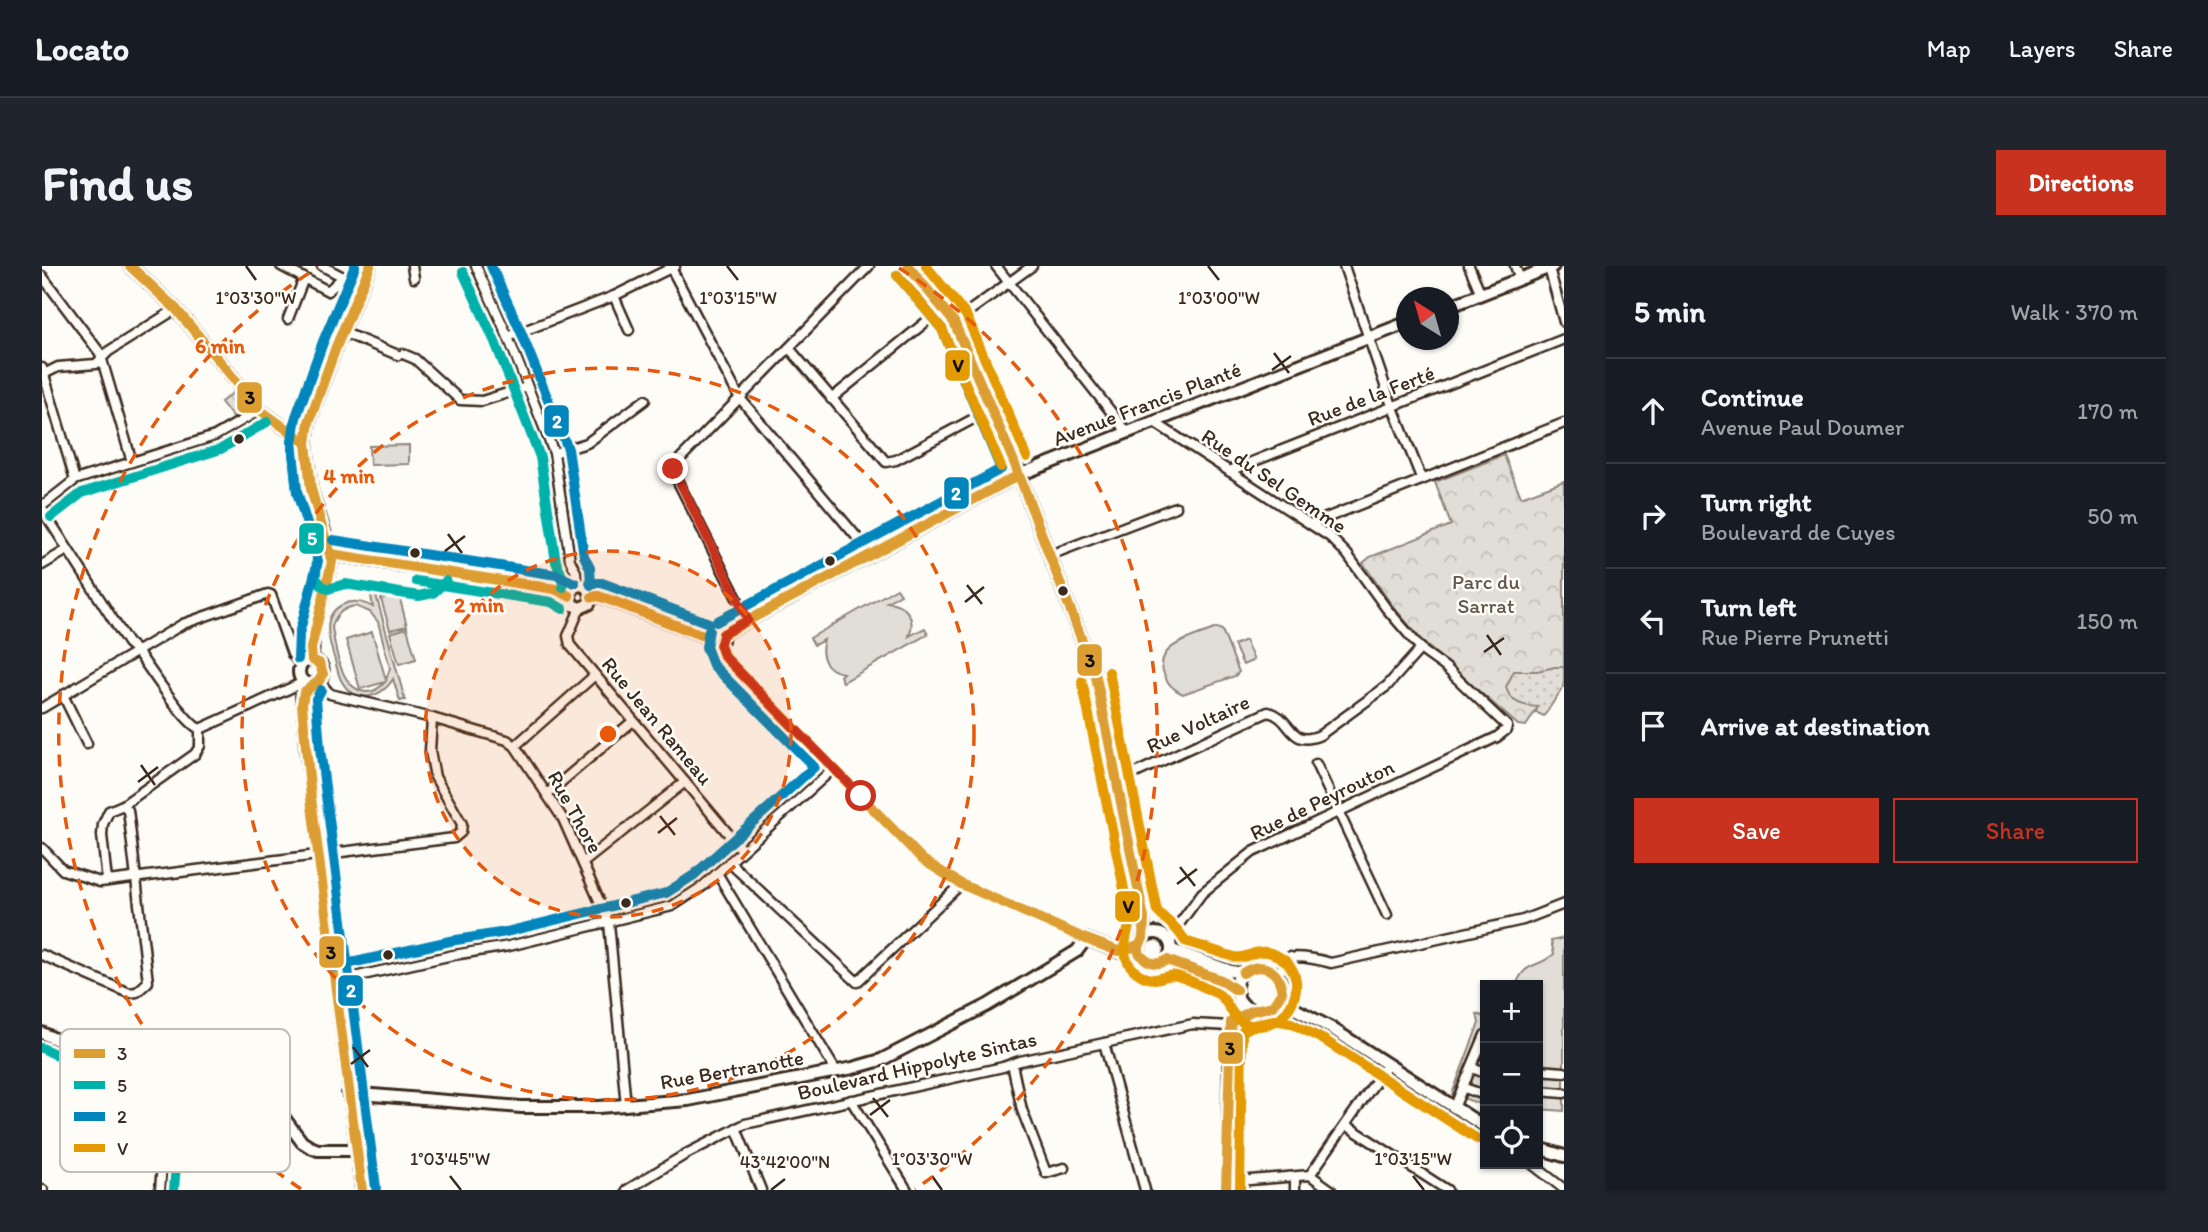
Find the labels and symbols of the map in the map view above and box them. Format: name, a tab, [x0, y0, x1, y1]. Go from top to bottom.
text: 1°03'30"W	[216, 287, 296, 309]
text: 1°03'15"W	[699, 287, 777, 309]
text: 1°03'00"W	[1178, 287, 1260, 309]
north arrow	[1396, 287, 1459, 350]
text: 6 min	[195, 333, 246, 358]
line badge: V	[944, 349, 971, 382]
text: V	[952, 354, 964, 377]
street label: Avenue Francis Planté	[1049, 356, 1244, 451]
street label: Rue de la Ferté	[1304, 360, 1438, 431]
line badge: 3	[236, 381, 263, 414]
text: 3	[245, 386, 255, 409]
line badge: 2	[543, 404, 570, 438]
text: 2	[552, 410, 562, 433]
street label: Rue du Sel Gemme	[1197, 423, 1351, 538]
unlabelled marker	[232, 432, 246, 446]
route end	[657, 453, 688, 484]
text: 4 min	[323, 463, 376, 488]
line badge: 2	[943, 476, 970, 510]
text: 2	[951, 482, 961, 505]
line badge: 5	[298, 522, 325, 555]
text: 5	[307, 527, 317, 550]
unlabelled marker	[408, 546, 422, 560]
unlabelled marker	[823, 554, 837, 568]
park label: Parc du Sarrat	[1452, 569, 1520, 618]
unlabelled marker	[1056, 584, 1070, 598]
text: 2 min	[454, 592, 505, 617]
line badge: 3	[1076, 643, 1103, 677]
text: 3	[1085, 649, 1095, 672]
street label: Rue Jean Rameau	[597, 652, 718, 790]
street label: Rue Voltaire	[1142, 689, 1253, 758]
centre of rings	[596, 722, 620, 746]
street label: Rue de Peyrouton	[1246, 754, 1398, 845]
street label: Rue Thore	[543, 766, 608, 857]
route start	[845, 780, 876, 811]
line badge: V	[1114, 890, 1141, 923]
text: V	[1122, 895, 1134, 918]
unlabelled marker	[619, 896, 633, 910]
line badge: 3	[318, 935, 345, 969]
text: 3	[326, 941, 336, 964]
unlabelled marker	[381, 948, 395, 962]
line badge: 2	[337, 974, 364, 1007]
text: 2	[346, 979, 356, 1002]
street label: Boulevard Hippolyte Sintas	[795, 1026, 1039, 1105]
legend	[60, 1029, 290, 1172]
line badge: 3	[1217, 1031, 1244, 1065]
text: 3	[1225, 1037, 1235, 1060]
text: 3	[117, 1042, 127, 1065]
street label: Rue Bertranotte	[658, 1045, 806, 1094]
text: 5	[117, 1074, 127, 1097]
text: 2	[117, 1105, 127, 1128]
text: V	[117, 1137, 128, 1160]
text: 1°03'45"W	[410, 1148, 490, 1170]
text: 1°03'30"W	[892, 1148, 972, 1170]
text: 1°03'15"W	[1374, 1148, 1452, 1170]
text: 43°42'00"N	[740, 1151, 830, 1173]

